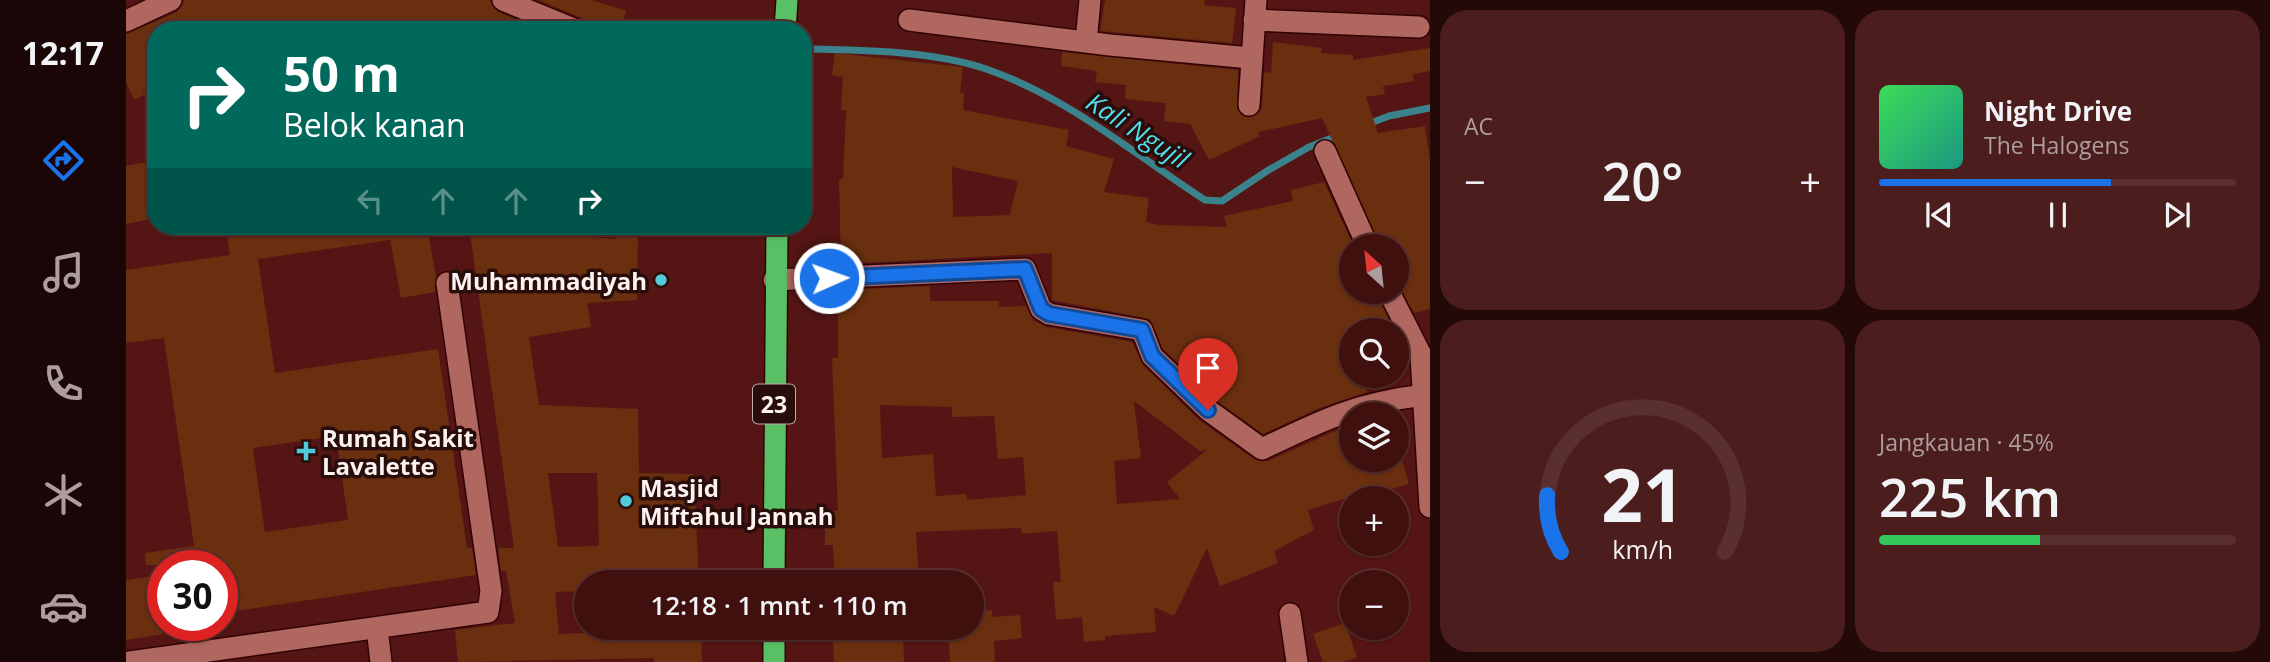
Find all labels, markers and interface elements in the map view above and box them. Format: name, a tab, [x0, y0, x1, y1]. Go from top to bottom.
text: 12:17	[22, 31, 104, 74]
text: 50 m	[283, 40, 400, 106]
icon: right	[168, 49, 259, 140]
water label: Kali Ngujil	[1080, 83, 1197, 177]
text: Night Drive	[1984, 93, 2132, 129]
text: Belok kanan	[283, 103, 466, 146]
text: AC	[1464, 110, 1493, 142]
text: The Halogens	[1984, 129, 2130, 161]
icon: directions	[39, 136, 88, 185]
text: 20°	[1602, 145, 1683, 216]
text: −	[1464, 155, 1486, 207]
text: +	[1799, 155, 1821, 207]
icon: left	[351, 182, 389, 220]
icon: ahead	[424, 182, 462, 220]
icon: ahead	[497, 182, 535, 220]
icon: right	[570, 182, 608, 220]
icon: previous	[1920, 196, 1958, 234]
icon: pause	[2039, 196, 2077, 234]
icon: next	[2158, 196, 2196, 234]
north arrow	[1339, 234, 1409, 304]
map controls	[1339, 234, 1409, 640]
position arrow	[792, 241, 866, 315]
icon: music	[39, 248, 88, 297]
place label: Muhammadiyah	[450, 264, 647, 297]
marker: Muhammadiyah	[653, 272, 669, 288]
button: search	[1339, 318, 1409, 388]
pin	[1178, 338, 1238, 410]
icon: arrive	[1189, 349, 1227, 387]
icon: phone	[39, 359, 88, 408]
road number: 23	[753, 384, 795, 424]
button: layers	[1339, 402, 1409, 472]
place label: Rumah Sakit Lavalette	[322, 421, 474, 482]
text: Jangkauan · 45%	[1879, 426, 2054, 458]
marker: Rumah Sakit Lavalette	[296, 441, 316, 461]
text: 21	[1601, 444, 1684, 543]
text: 225 km	[1879, 461, 2061, 532]
icon: climate	[39, 470, 88, 519]
place label: Masjid Miftahul Jannah	[640, 471, 834, 532]
button: +	[1339, 486, 1409, 556]
marker: Masjid Miftahul Jannah	[618, 493, 634, 509]
text: km/h	[1612, 532, 1673, 566]
speed limit sign: 30	[147, 550, 238, 641]
button: −	[1339, 570, 1409, 640]
icon: car	[39, 582, 88, 631]
text: 12:18 · 1 mnt · 110 m	[650, 587, 908, 623]

